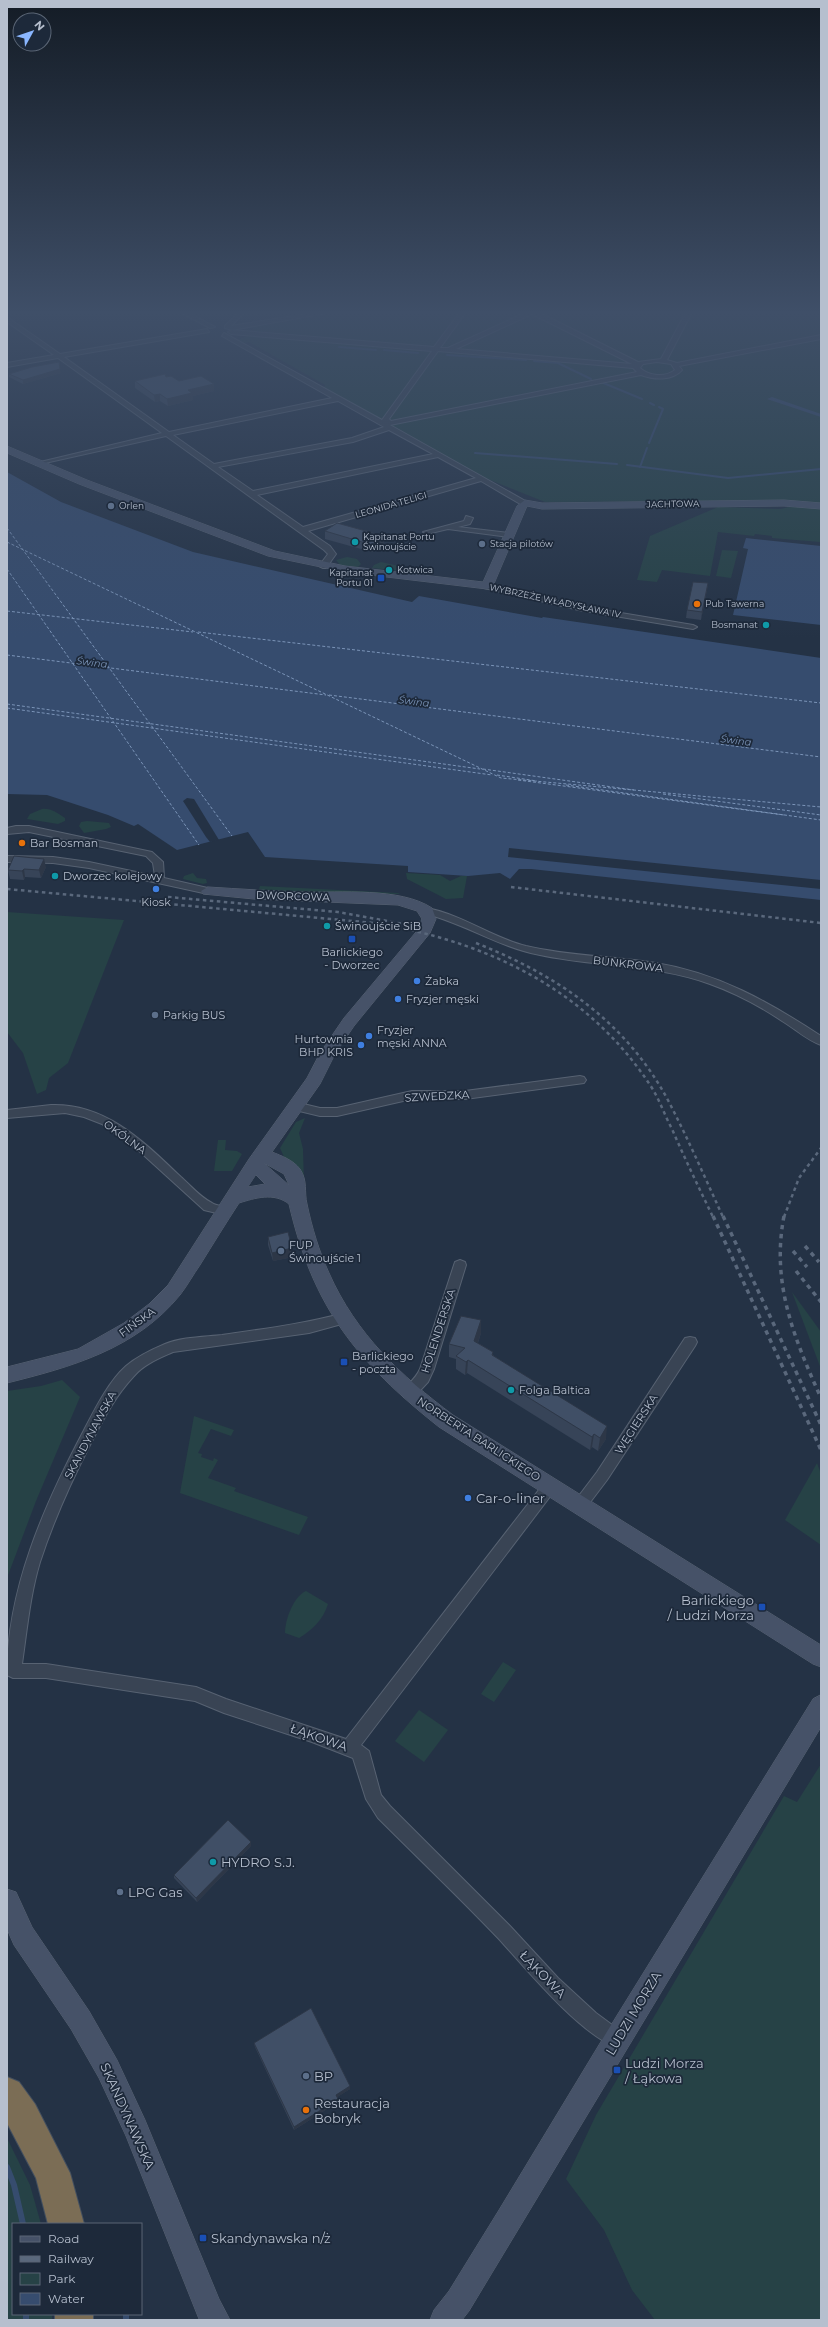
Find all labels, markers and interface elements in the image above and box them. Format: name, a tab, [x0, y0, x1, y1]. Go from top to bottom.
north arrow	[12, 12, 52, 52]
text: N	[31, 18, 48, 33]
street label: LEONIDA TELIGI	[354, 489, 428, 520]
street label: JACHTOWA	[645, 498, 700, 509]
place label: Orlen	[119, 500, 144, 511]
marker: Orlen	[106, 501, 116, 511]
place label: Kapitanat Portu Świnoujście	[363, 531, 435, 552]
marker: Kapitanat Portu Świnoujście	[350, 537, 360, 547]
place label: Stacja pilotów	[490, 538, 553, 549]
marker: Stacja pilotów	[477, 539, 487, 549]
place label: Kotwica	[397, 564, 433, 575]
marker: Kotwica	[384, 565, 394, 575]
place label: Kapitanat Portu 01	[329, 567, 373, 588]
marker: Kapitanat Portu 01	[376, 573, 386, 583]
street label: WYBRZEŻE WŁADYSŁAWA IV	[489, 581, 622, 620]
place label: Pub Tawerna	[705, 598, 764, 609]
marker: Pub Tawerna	[692, 599, 702, 609]
place label: Bosmanat	[711, 619, 758, 630]
marker: Bosmanat	[761, 620, 771, 630]
water label: Świna	[76, 654, 108, 671]
water label: Świna	[398, 693, 430, 710]
water label: Świna	[720, 732, 752, 749]
place label: Bar Bosman	[30, 836, 98, 850]
marker: Bar Bosman	[17, 838, 27, 848]
place label: Dworzec kolejowy	[63, 869, 162, 883]
marker: Dworzec kolejowy	[50, 871, 60, 881]
marker: Kiosk	[151, 884, 161, 894]
street label: DWORCOWA	[256, 888, 330, 904]
place label: Kiosk	[141, 895, 171, 909]
place label: Świnoujście SiB	[335, 919, 421, 933]
marker: Świnoujście SiB	[322, 921, 332, 931]
marker: Barlickiego - Dworzec	[347, 934, 357, 944]
place label: Barlickiego - Dworzec	[321, 945, 383, 972]
street label: BUNKROWA	[592, 953, 664, 975]
place label: Żabka	[425, 974, 459, 988]
marker: Żabka	[412, 976, 422, 986]
place label: Fryzjer męski	[406, 992, 479, 1006]
marker: Fryzjer męski	[393, 994, 403, 1004]
place label: Parkig BUS	[163, 1008, 226, 1022]
marker: Parkig BUS	[150, 1010, 160, 1020]
place label: Fryzjer męski ANNA	[377, 1023, 447, 1050]
marker: Fryzjer męski ANNA	[364, 1031, 374, 1041]
place label: Hurtownia BHP KRIS	[295, 1032, 353, 1059]
marker: Hurtownia BHP KRIS	[356, 1040, 366, 1050]
street label: SZWEDZKA	[404, 1087, 470, 1105]
street label: OKÓLNA	[101, 1117, 149, 1157]
place label: FUP Świnoujście 1	[289, 1238, 361, 1265]
marker: FUP Świnoujście 1	[276, 1246, 286, 1256]
street label: HOLENDERSKA	[418, 1287, 458, 1375]
street label: FIŃSKA	[116, 1304, 158, 1340]
place label: Barlickiego - poczta	[352, 1349, 414, 1376]
marker: Barlickiego - poczta	[339, 1357, 349, 1367]
place label: Folga Baltica	[519, 1383, 590, 1397]
marker: Folga Baltica	[506, 1385, 516, 1395]
street label: SKANDYNAWSKA	[61, 1389, 119, 1481]
street label: WĘGIERSKA	[611, 1391, 661, 1457]
street label: NORBERTA BARLICKIEGO	[415, 1394, 543, 1484]
place label: Car-o-liner	[476, 1490, 545, 1506]
marker: Car-o-liner	[463, 1493, 473, 1503]
place label: Barlickiego / Ludzi Morza	[666, 1592, 754, 1623]
marker: Barlickiego / Ludzi Morza	[757, 1602, 767, 1612]
street label: ŁĄKOWA	[288, 1720, 350, 1755]
place label: HYDRO S.J.	[221, 1854, 295, 1870]
marker: HYDRO S.J.	[208, 1857, 218, 1867]
place label: LPG Gas	[128, 1884, 183, 1900]
marker: LPG Gas	[115, 1887, 125, 1897]
street label: ŁĄKOWA	[517, 1947, 570, 2002]
street label: LUDZI MORZA	[602, 1968, 665, 2058]
place label: Ludzi Morza / Łąkowa	[624, 2055, 704, 2086]
street label: SKANDYNAWSKA	[97, 2060, 159, 2172]
marker: Ludzi Morza / Łąkowa	[612, 2065, 622, 2075]
place label: BP	[314, 2068, 333, 2084]
marker: BP	[301, 2071, 311, 2081]
place label: Restauracja Bobryk	[314, 2095, 390, 2126]
marker: Restauracja Bobryk	[301, 2105, 311, 2115]
legend	[12, 2223, 142, 2315]
place label: Skandynawska n/ż	[211, 2230, 331, 2246]
text: Road	[48, 2231, 79, 2246]
marker: Skandynawska n/ż	[198, 2233, 208, 2243]
text: Railway	[48, 2251, 94, 2266]
text: Park	[48, 2271, 76, 2286]
text: Water	[48, 2291, 85, 2306]

